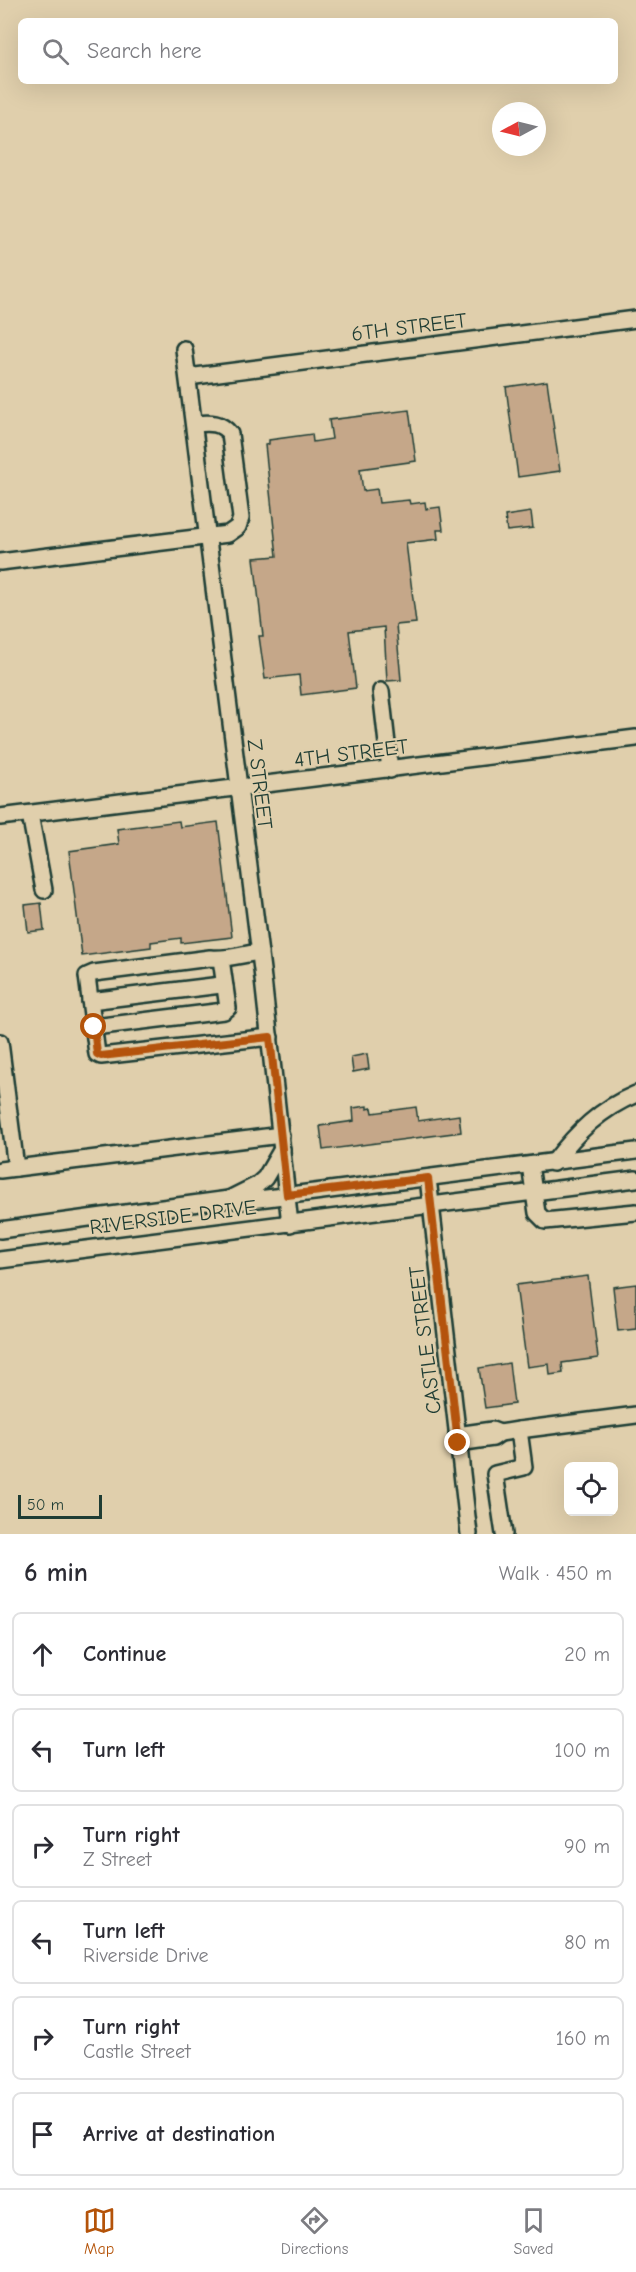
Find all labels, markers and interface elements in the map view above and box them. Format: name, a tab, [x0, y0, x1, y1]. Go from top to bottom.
search box	[18, 18, 618, 84]
icon: search	[39, 35, 72, 68]
text: Search here	[87, 38, 202, 64]
north arrow	[492, 102, 546, 156]
street label: 6TH STREET	[350, 308, 468, 346]
street label: 4TH STREET	[293, 734, 409, 772]
street label: Z STREET	[243, 738, 277, 830]
route start	[80, 1013, 106, 1039]
street label: RIVERSIDE DRIVE	[88, 1195, 258, 1239]
street label: CASTLE STREET	[404, 1264, 446, 1416]
route end	[444, 1429, 470, 1455]
map controls	[564, 1462, 618, 1516]
button: locate	[564, 1462, 618, 1516]
scale bar	[18, 1492, 102, 1520]
text: 50 m	[27, 1496, 64, 1514]
text: 6 min	[24, 1558, 88, 1588]
text: Walk · 450 m	[499, 1562, 612, 1585]
icon: ahead	[26, 1638, 59, 1671]
text: Continue	[83, 1641, 166, 1667]
text: 20 m	[564, 1643, 610, 1666]
icon: left	[26, 1734, 59, 1767]
text: Turn left	[83, 1737, 165, 1763]
text: 100 m	[555, 1739, 610, 1762]
text: Turn right	[83, 1822, 180, 1848]
icon: right	[26, 1830, 59, 1863]
text: 90 m	[564, 1835, 610, 1858]
text: Z Street	[83, 1848, 151, 1871]
text: Turn left	[83, 1918, 165, 1944]
icon: left	[26, 1926, 59, 1959]
text: 80 m	[564, 1931, 610, 1954]
text: Riverside Drive	[83, 1944, 209, 1967]
text: Turn right	[83, 2014, 180, 2040]
icon: right	[26, 2022, 59, 2055]
text: 160 m	[556, 2027, 610, 2050]
text: Castle Street	[83, 2040, 191, 2063]
icon: arrive	[26, 2118, 59, 2151]
text: Arrive at destination	[83, 2121, 275, 2147]
tab: Map	[83, 2204, 116, 2258]
tab: Directions	[281, 2204, 348, 2258]
tab: Saved	[513, 2204, 553, 2258]

